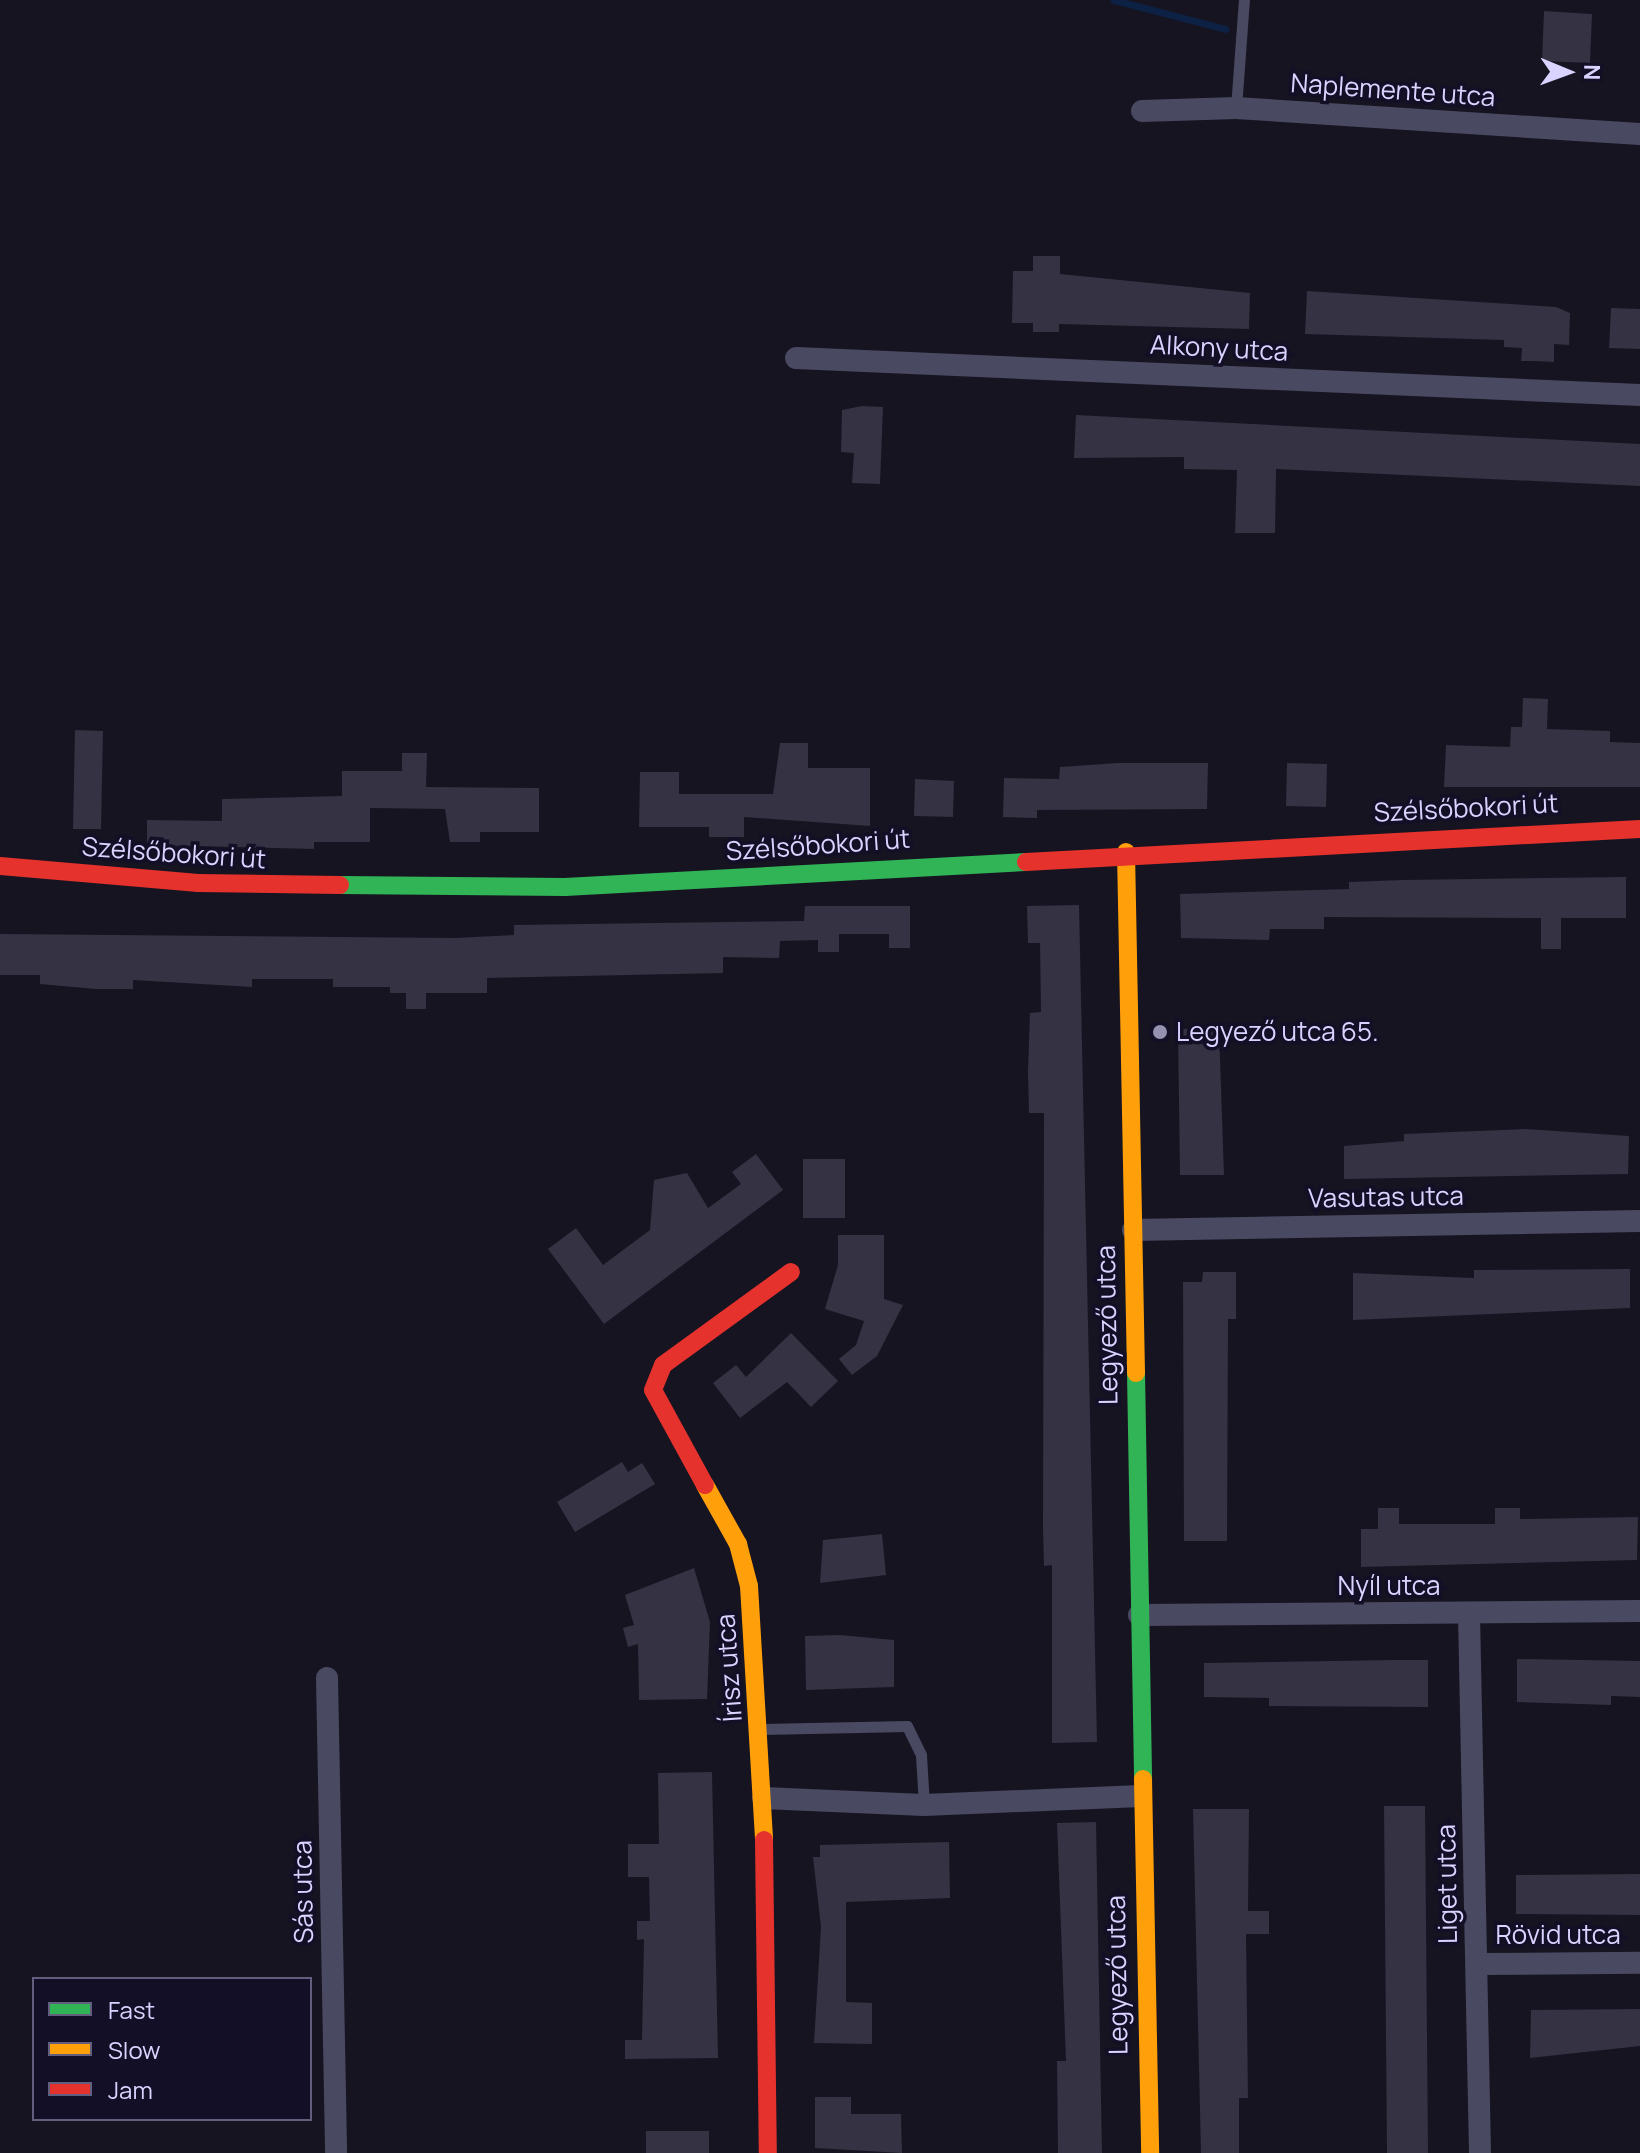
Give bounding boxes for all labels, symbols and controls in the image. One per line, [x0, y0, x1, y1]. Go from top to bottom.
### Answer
north arrow [1528, 32, 1608, 112]
text: N [1577, 64, 1607, 81]
street label: Naplemente utca [1290, 67, 1496, 113]
street label: Alkony utca [1149, 329, 1289, 367]
street label: Szélsőbokori út [1373, 788, 1559, 828]
street label: Szélsőbokori út [725, 823, 911, 867]
street label: Szélsőbokori út [81, 831, 267, 875]
place label: Legyező utca 65. [1176, 1016, 1379, 1048]
marker: Legyező utca 65. [1151, 1023, 1169, 1041]
street label: Vasutas utca [1308, 1180, 1464, 1214]
street label: Legyező utca [1090, 1245, 1124, 1405]
street label: Nyíl utca [1338, 1570, 1440, 1602]
street label: Írisz utca [710, 1613, 748, 1723]
street label: Liget utca [1430, 1824, 1464, 1944]
street label: Sás utca [287, 1840, 319, 1944]
street label: Legyező utca [1100, 1895, 1134, 2055]
street label: Rövid utca [1495, 1919, 1621, 1951]
legend [32, 1977, 312, 2121]
text: Fast [108, 1993, 155, 2026]
text: Slow [108, 2033, 161, 2066]
text: Jam [108, 2073, 153, 2106]

